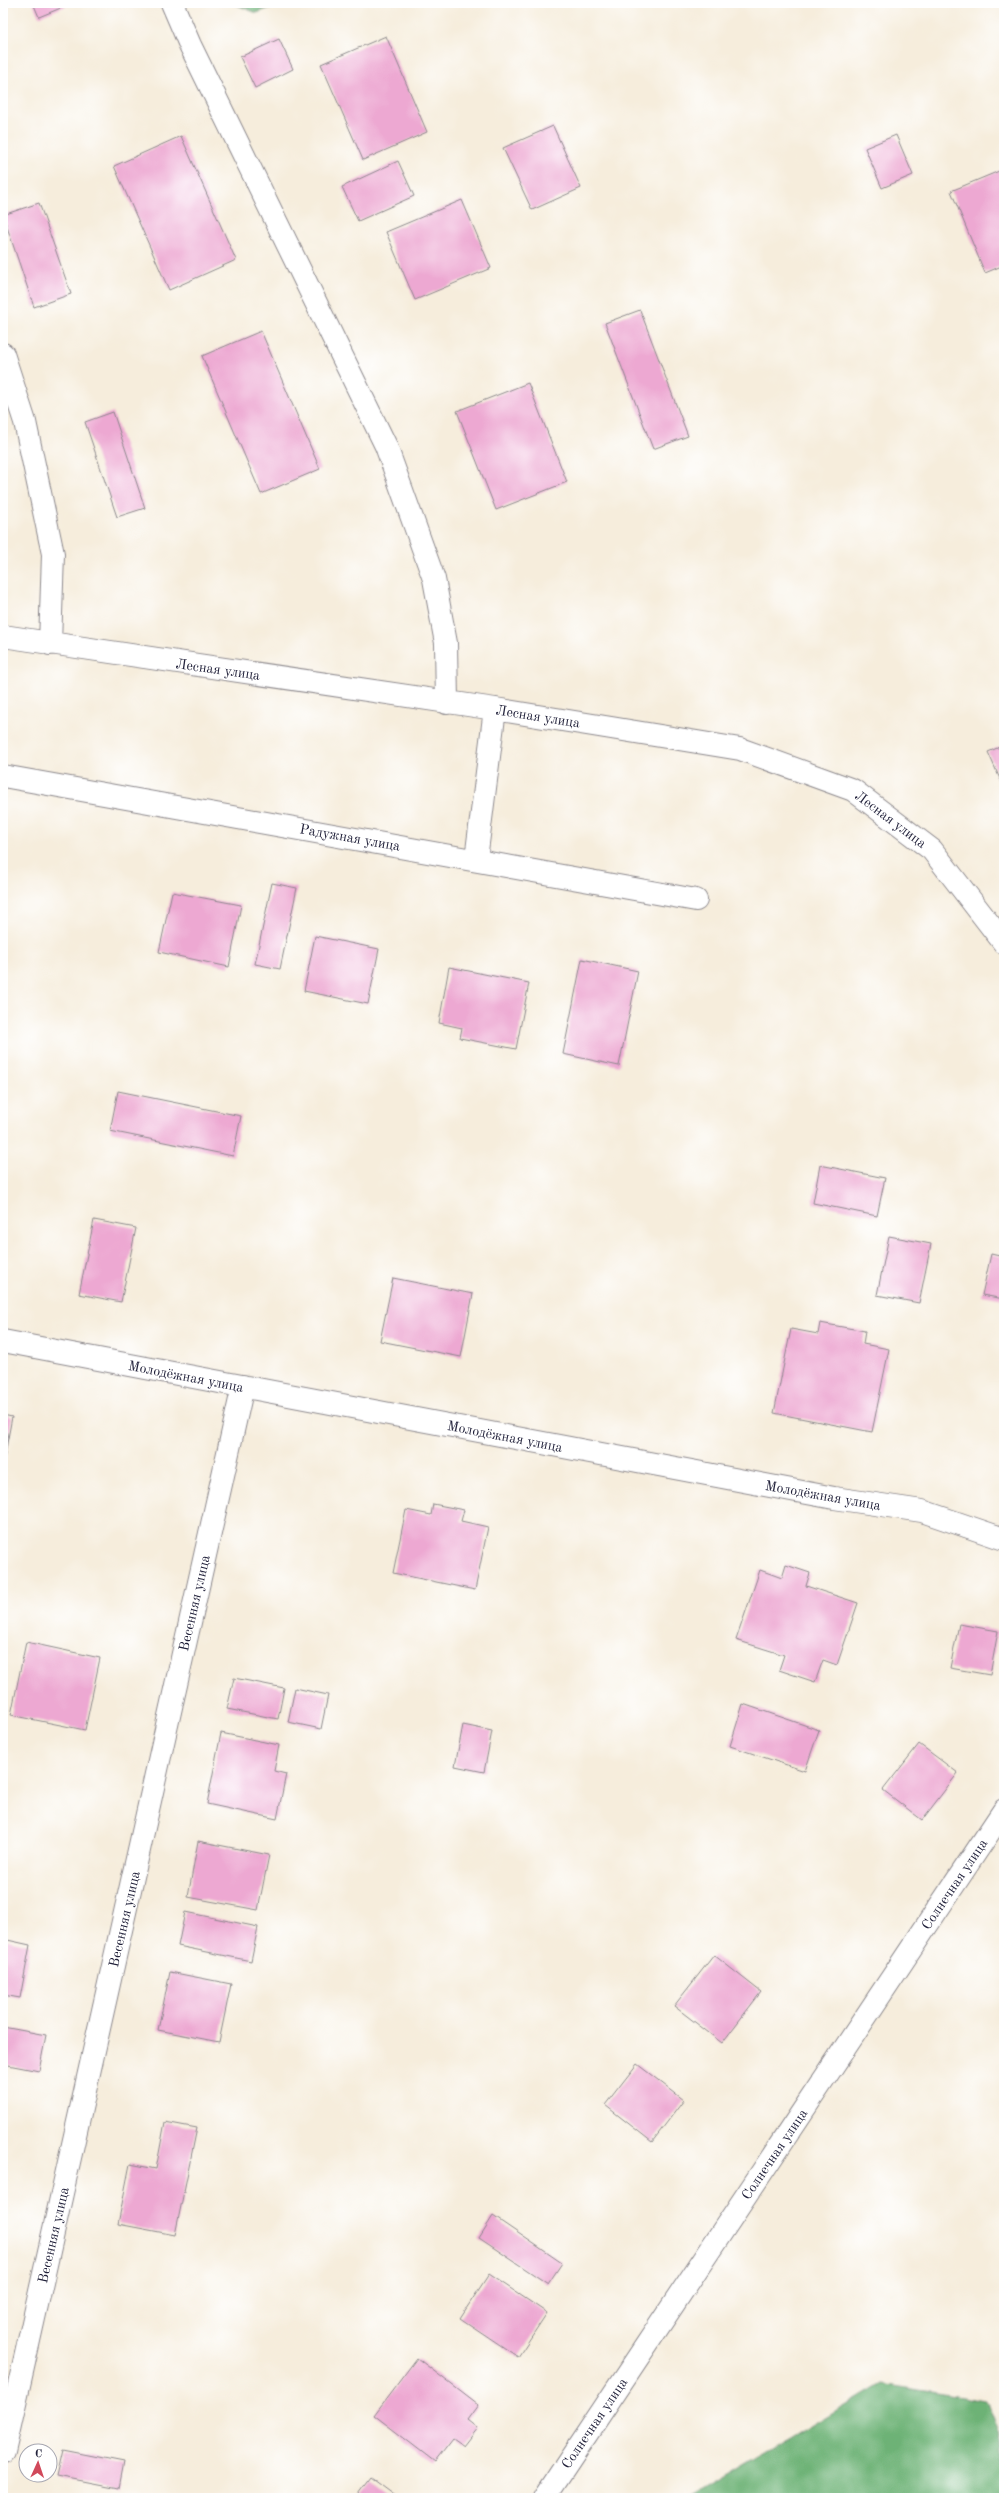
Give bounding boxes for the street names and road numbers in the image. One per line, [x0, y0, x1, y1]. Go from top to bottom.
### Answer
street label: Лесная улица [175, 657, 261, 683]
street label: Лесная улица [495, 703, 581, 731]
street label: Лесная улица [852, 789, 929, 851]
street label: Радужная улица [298, 822, 401, 854]
street label: Молодёжная улица [127, 1359, 245, 1395]
street label: Молодёжная улица [446, 1419, 564, 1455]
street label: Молодёжная улица [764, 1479, 882, 1513]
street label: Весенняя улица [177, 1554, 213, 1653]
street label: Солнечная улица [919, 1837, 990, 1932]
street label: Весенняя улица [107, 1870, 143, 1969]
street label: Солнечная улица [739, 2107, 810, 2202]
street label: Весенняя улица [36, 2186, 72, 2285]
street label: Солнечная улица [559, 2376, 630, 2471]

